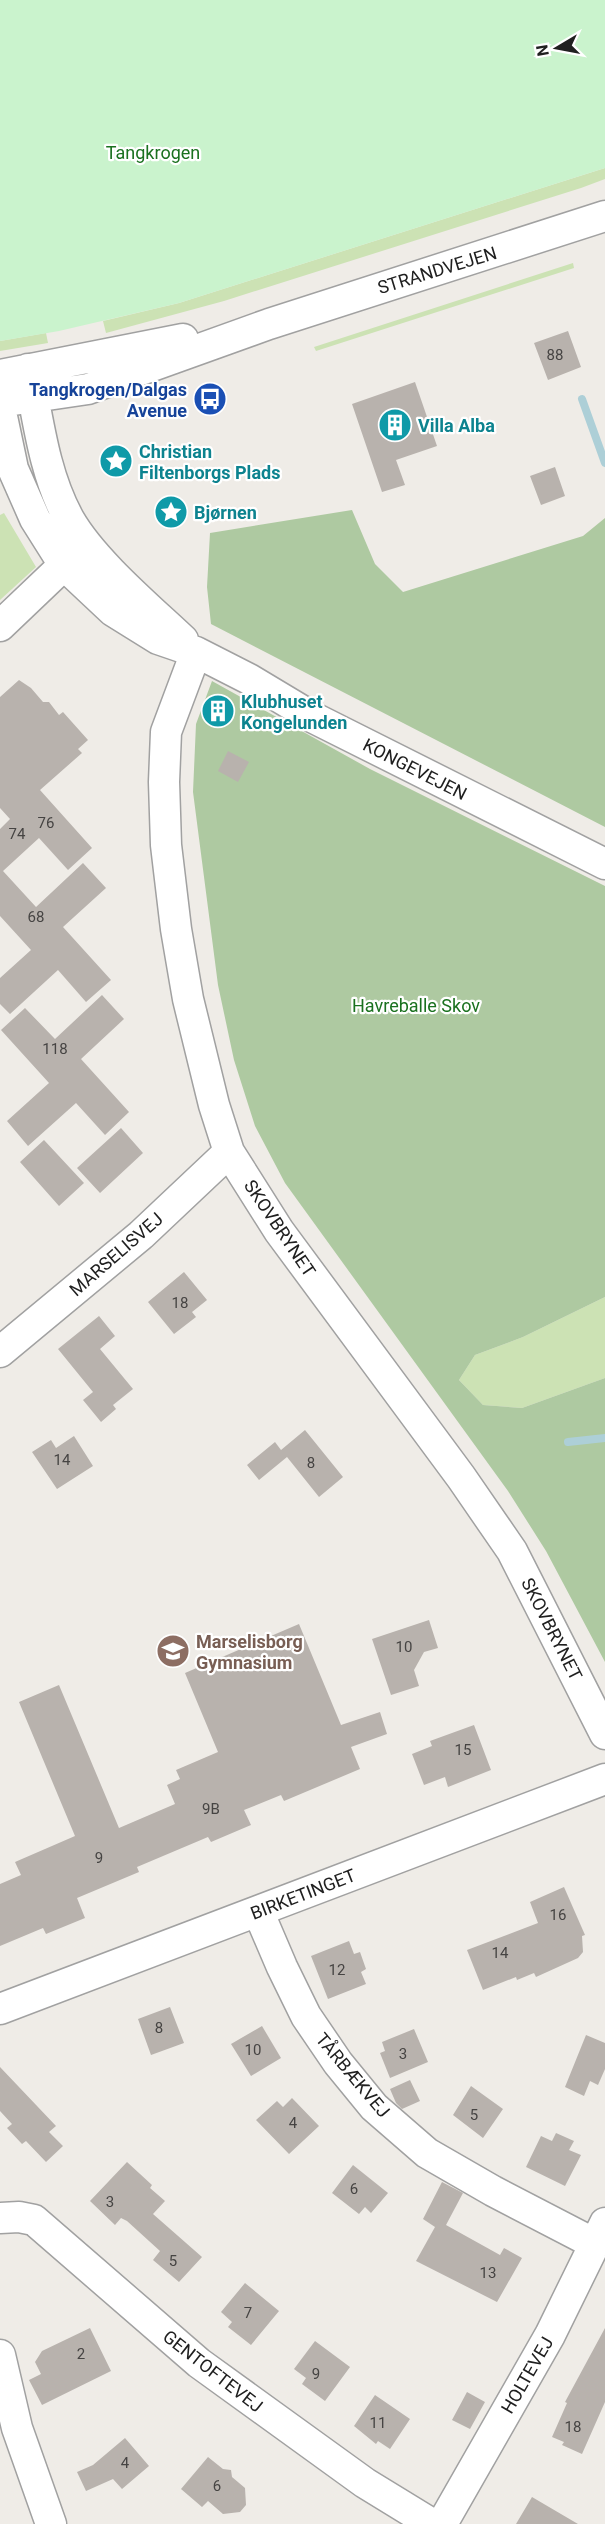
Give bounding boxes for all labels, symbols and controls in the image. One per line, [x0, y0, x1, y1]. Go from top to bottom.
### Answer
north arrow [527, 18, 587, 78]
text: N [532, 43, 553, 58]
park label: Tangkrogen [106, 142, 200, 163]
street label: STRANDVEJEN [375, 242, 499, 298]
house number: 88 [547, 346, 563, 364]
place label: Tangkrogen/Dalgas Avenue [29, 379, 187, 421]
bus stop icon: Tangkrogen/Dalgas Avenue [192, 381, 228, 417]
building icon: Villa Alba [377, 407, 413, 443]
place label: Villa Alba [418, 415, 495, 436]
place label: Christian Filtenborgs Plads [139, 441, 280, 483]
place icon: Christian Filtenborgs Plads [98, 443, 134, 479]
place icon: Bjørnen [153, 494, 189, 530]
place label: Bjørnen [194, 502, 257, 523]
place label: Klubhuset Kongelunden [241, 691, 347, 733]
building icon: Klubhuset Kongelunden [200, 693, 236, 729]
street label: KONGEVEJEN [360, 734, 470, 804]
house number: 76 [38, 814, 54, 832]
house number: 74 [9, 825, 26, 843]
house number: 68 [28, 908, 44, 926]
park label: Havreballe Skov [352, 995, 480, 1016]
house number: 118 [42, 1040, 68, 1058]
street label: SKOVBRYNET [240, 1176, 320, 1281]
street label: MARSELISVEJ [65, 1208, 167, 1300]
house number: 18 [172, 1294, 188, 1312]
house number: 14 [54, 1451, 71, 1469]
house number: 8 [307, 1454, 315, 1472]
street label: SKOVBRYNET [517, 1574, 587, 1684]
place label: Marselisborg Gymnasium [196, 1631, 303, 1673]
school or university icon: Marselisborg Gymnasium [155, 1633, 191, 1669]
house number: 10 [396, 1638, 412, 1656]
house number: 15 [455, 1741, 471, 1759]
house number: 9B [202, 1800, 220, 1818]
house number: 9 [95, 1849, 103, 1867]
street label: BIRKETINGET [248, 1864, 359, 1924]
house number: 16 [550, 1906, 566, 1924]
house number: 14 [492, 1944, 509, 1962]
house number: 12 [329, 1961, 345, 1979]
house number: 8 [155, 2019, 163, 2037]
street label: TÅRBÆKVEJ [312, 2028, 395, 2122]
house number: 10 [245, 2041, 261, 2059]
house number: 3 [399, 2045, 407, 2063]
house number: 5 [470, 2106, 478, 2124]
house number: 4 [289, 2114, 298, 2132]
house number: 6 [350, 2180, 358, 2198]
house number: 3 [106, 2193, 114, 2211]
house number: 5 [169, 2252, 177, 2270]
house number: 13 [480, 2264, 496, 2282]
house number: 7 [244, 2304, 252, 2322]
street label: GENTOFTEVEJ [159, 2326, 267, 2416]
street label: HOLTEVEJ [497, 2333, 557, 2417]
house number: 2 [77, 2345, 85, 2363]
house number: 9 [312, 2365, 320, 2383]
house number: 11 [370, 2414, 386, 2432]
house number: 18 [565, 2418, 581, 2436]
house number: 4 [121, 2454, 130, 2472]
house number: 6 [213, 2477, 221, 2495]

